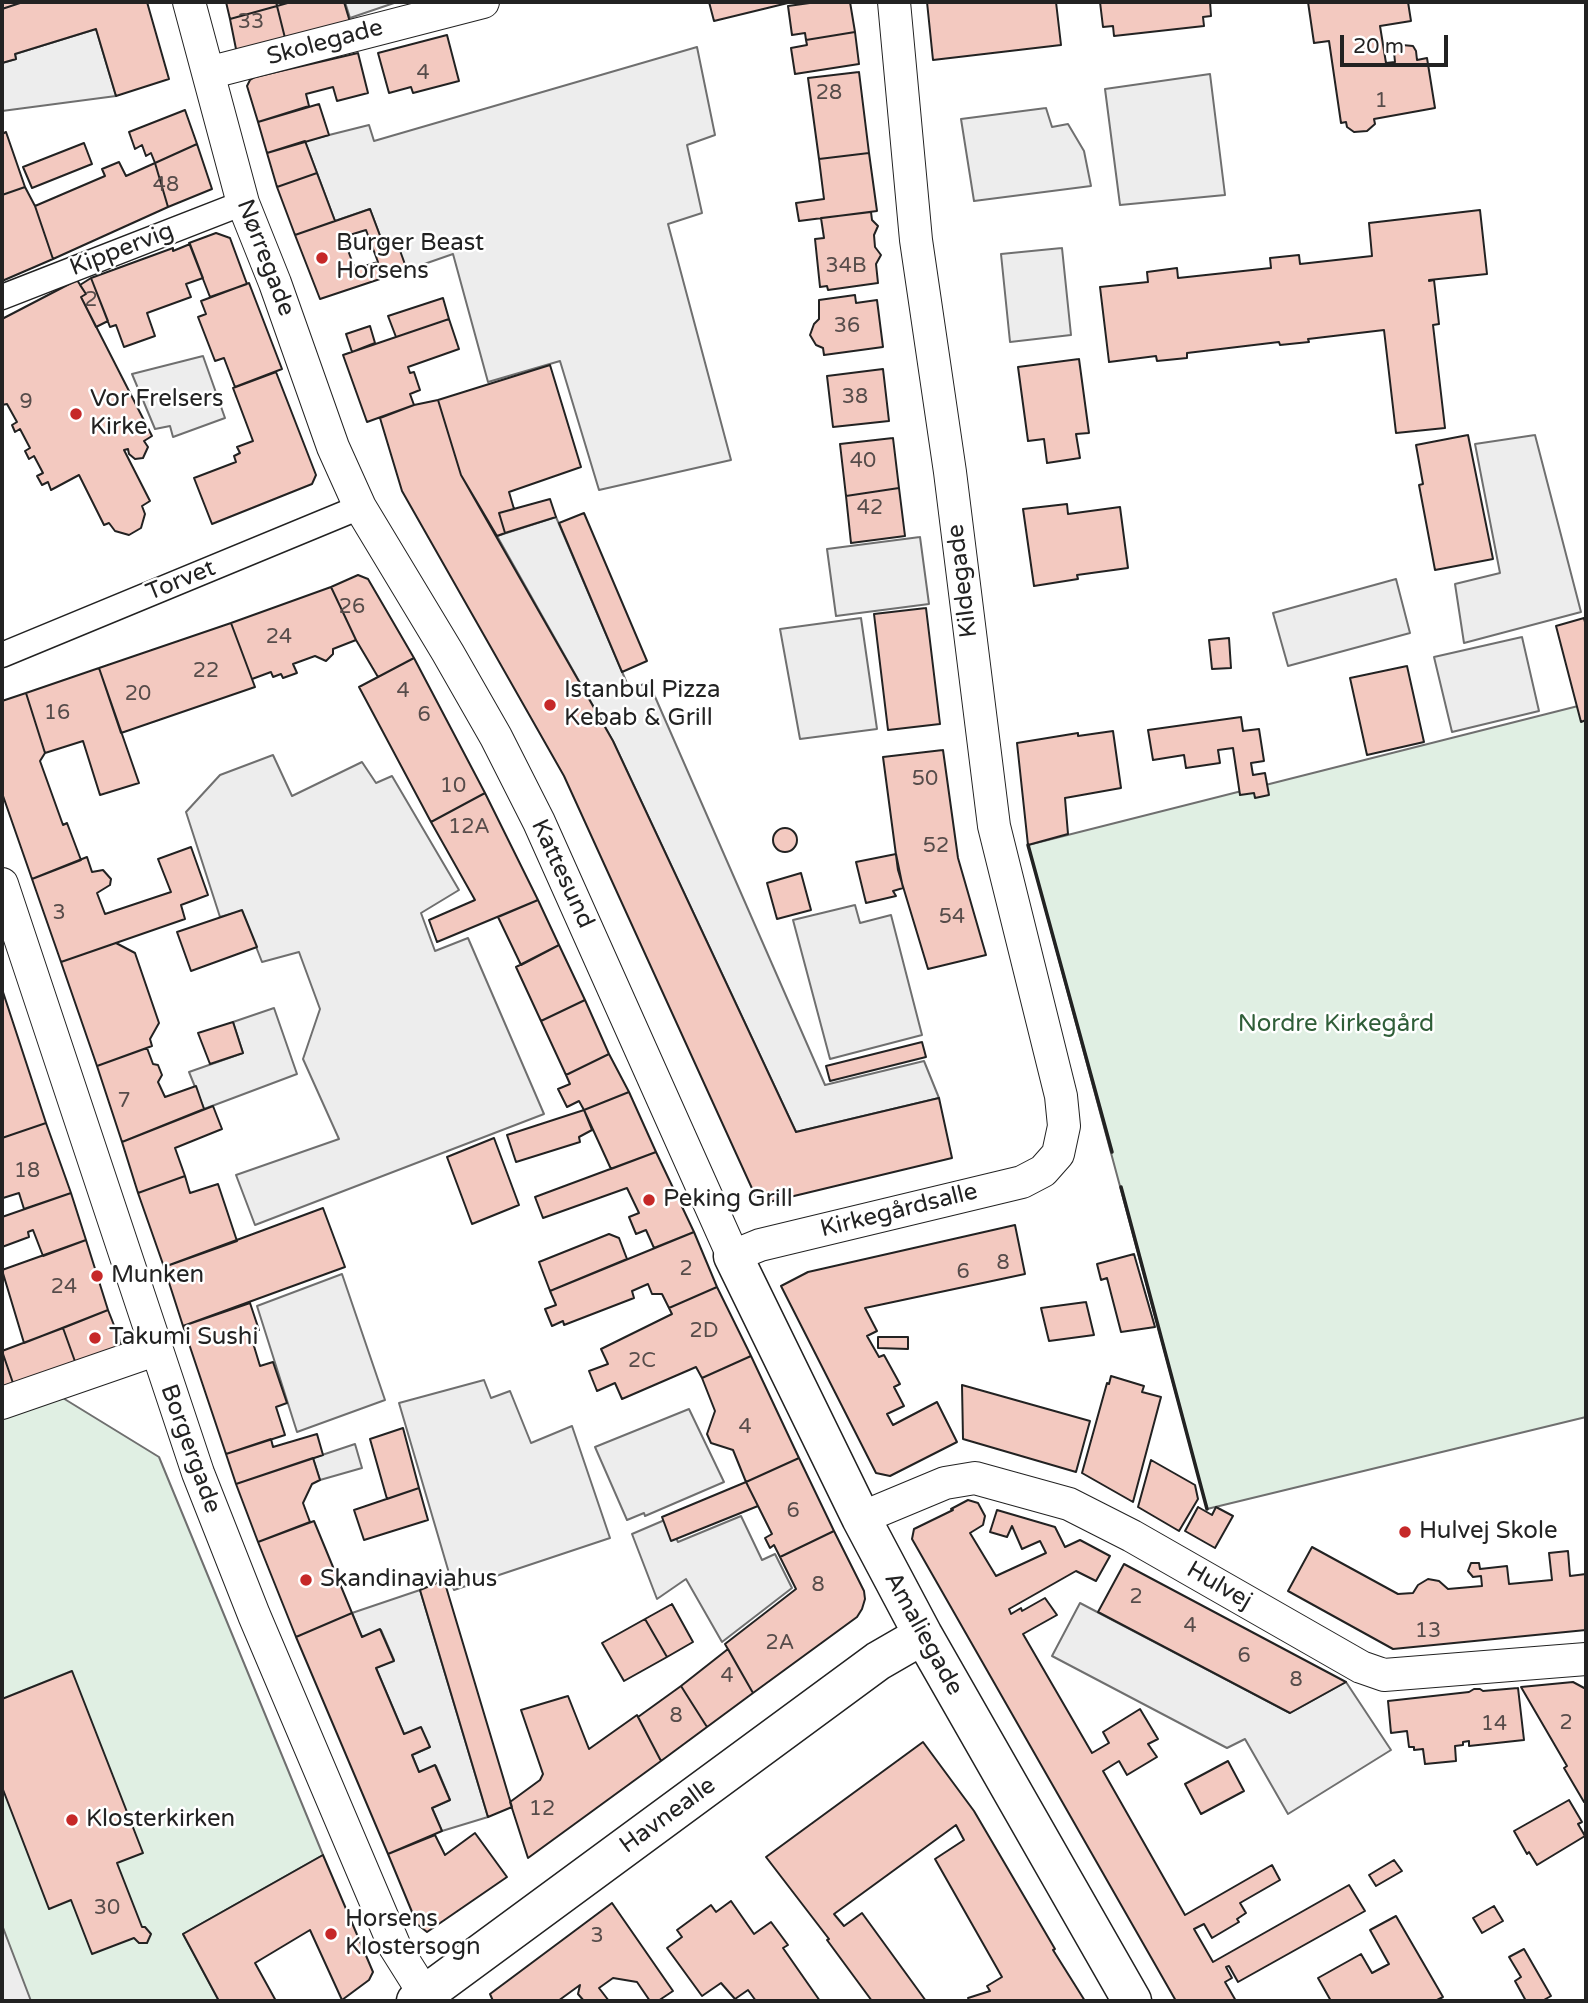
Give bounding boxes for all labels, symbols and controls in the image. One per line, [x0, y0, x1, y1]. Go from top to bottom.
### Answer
house number: 33 [238, 9, 264, 35]
street label: Skolegade [264, 14, 386, 72]
scale bar [1343, 21, 1452, 65]
text: 20 m [1353, 34, 1404, 59]
house number: 4 [416, 60, 430, 86]
house number: 28 [816, 80, 842, 106]
house number: 1 [1374, 88, 1388, 114]
house number: 48 [153, 172, 179, 198]
street label: Nørregade [230, 196, 300, 320]
street label: Kippervig [66, 217, 178, 283]
place label: Burger Beast Horsens [336, 230, 484, 286]
marker: Burger Beast Horsens [314, 250, 330, 266]
house number: 34B [826, 253, 866, 279]
house number: 2 [84, 287, 98, 313]
house number: 36 [834, 313, 860, 339]
house number: 38 [842, 384, 868, 410]
place label: Vor Frelsers Kirke [90, 386, 224, 442]
house number: 9 [19, 389, 33, 415]
marker: Vor Frelsers Kirke [68, 406, 84, 422]
house number: 40 [850, 448, 876, 474]
house number: 42 [857, 495, 883, 521]
street label: Kildegade [942, 523, 984, 639]
street label: Torvet [142, 554, 220, 608]
house number: 26 [339, 594, 365, 620]
house number: 24 [266, 624, 292, 650]
house number: 22 [193, 658, 219, 684]
place label: Istanbul Pizza Kebab & Grill [564, 677, 721, 733]
house number: 4 [396, 678, 410, 704]
house number: 20 [125, 681, 151, 707]
marker: Istanbul Pizza Kebab & Grill [542, 697, 558, 713]
house number: 16 [44, 700, 70, 726]
house number: 6 [417, 702, 431, 728]
house number: 50 [912, 766, 938, 792]
house number: 10 [440, 773, 466, 799]
house number: 12A [448, 814, 490, 840]
street label: Kattesund [524, 815, 600, 933]
house number: 52 [923, 833, 949, 859]
house number: 3 [52, 900, 66, 926]
house number: 54 [939, 904, 965, 930]
park label: Nordre Kirkegård [1238, 1011, 1434, 1039]
house number: 7 [117, 1088, 131, 1114]
house number: 18 [14, 1158, 40, 1184]
street label: Kirkegårdsalle [817, 1178, 981, 1244]
place label: Peking Grill [663, 1186, 793, 1214]
marker: Peking Grill [641, 1192, 657, 1208]
house number: 8 [996, 1250, 1010, 1276]
house number: 2 [679, 1256, 693, 1282]
house number: 6 [956, 1259, 970, 1285]
place label: Munken [111, 1262, 204, 1290]
marker: Munken [89, 1268, 105, 1284]
house number: 24 [51, 1274, 77, 1300]
house number: 2D [690, 1318, 718, 1344]
place label: Takumi Sushi [109, 1324, 258, 1352]
marker: Takumi Sushi [87, 1330, 103, 1346]
house number: 2C [628, 1348, 656, 1374]
street label: Borgergade [153, 1381, 227, 1517]
house number: 4 [738, 1414, 752, 1440]
house number: 6 [786, 1498, 800, 1524]
place label: Hulvej Skole [1419, 1518, 1557, 1546]
marker: Hulvej Skole [1397, 1524, 1413, 1540]
street label: Hulvej [1181, 1556, 1257, 1616]
place label: Skandinaviahus [320, 1566, 497, 1594]
street label: Amaliegade [877, 1567, 969, 1701]
marker: Skandinaviahus [298, 1572, 314, 1588]
house number: 8 [811, 1572, 825, 1598]
house number: 2 [1129, 1584, 1143, 1610]
house number: 4 [1183, 1613, 1197, 1639]
house number: 13 [1415, 1618, 1441, 1644]
house number: 2A [766, 1630, 794, 1656]
house number: 6 [1237, 1643, 1251, 1669]
house number: 4 [720, 1663, 734, 1689]
house number: 8 [1289, 1667, 1303, 1693]
house number: 8 [669, 1703, 683, 1729]
house number: 2 [1559, 1710, 1573, 1736]
house number: 14 [1481, 1711, 1507, 1737]
street label: Havnealle [614, 1772, 722, 1860]
house number: 12 [529, 1796, 555, 1822]
place label: Klosterkirken [86, 1806, 235, 1834]
marker: Klosterkirken [64, 1812, 80, 1828]
house number: 30 [94, 1895, 120, 1921]
place label: Horsens Klostersogn [345, 1906, 481, 1962]
house number: 3 [590, 1923, 604, 1949]
marker: Horsens Klostersogn [323, 1926, 339, 1942]

